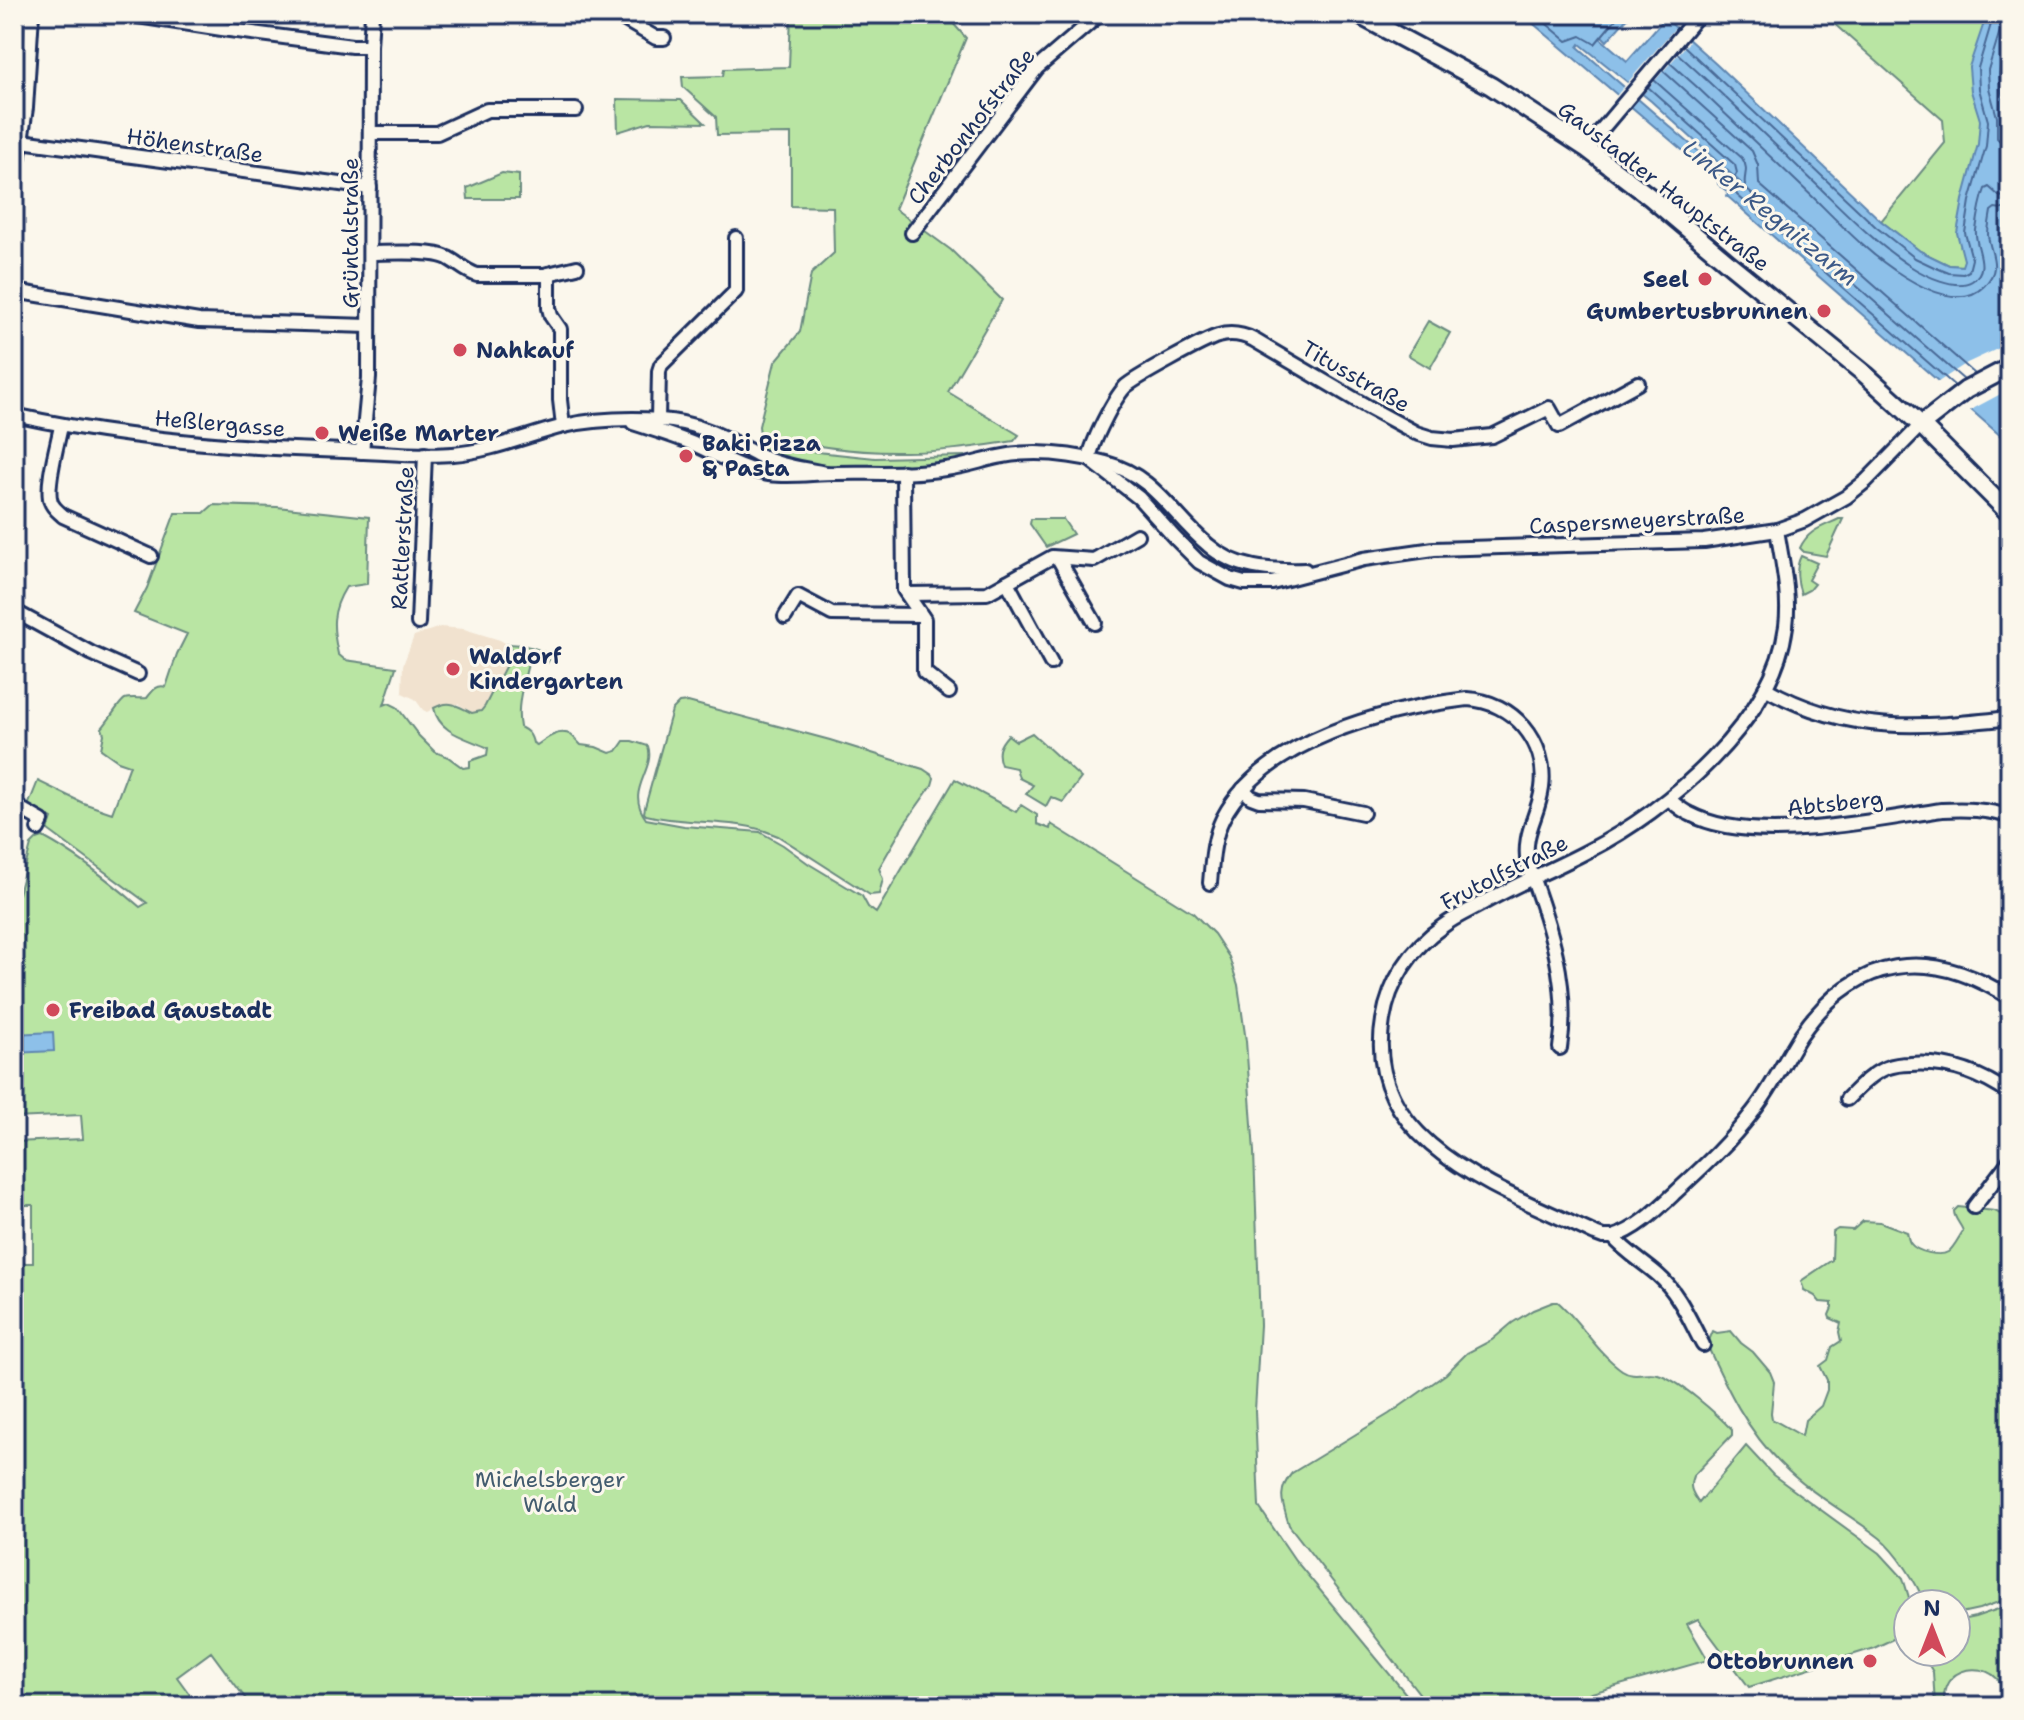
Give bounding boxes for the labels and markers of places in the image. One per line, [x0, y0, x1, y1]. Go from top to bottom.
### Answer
place label: Seel [1643, 265, 1689, 294]
marker: Seel [1696, 270, 1714, 288]
place label: Gumbertusbrunnen [1586, 297, 1808, 326]
marker: Gumbertusbrunnen [1815, 302, 1833, 320]
place label: Nahkauf [476, 336, 574, 365]
marker: Nahkauf [451, 341, 469, 359]
place label: Weiße Marter [338, 419, 499, 448]
marker: Weiße Marter [313, 424, 331, 442]
place label: Baki Pizza & Pasta [702, 429, 821, 483]
marker: Baki Pizza & Pasta [677, 447, 695, 465]
place label: Waldorf Kindergarten [469, 642, 624, 696]
marker: Waldorf Kindergarten [444, 660, 462, 678]
place label: Freibad Gaustadt [69, 996, 272, 1025]
marker: Freibad Gaustadt [44, 1001, 62, 1019]
place label: Ottobrunnen [1706, 1647, 1854, 1676]
marker: Ottobrunnen [1861, 1652, 1879, 1670]

